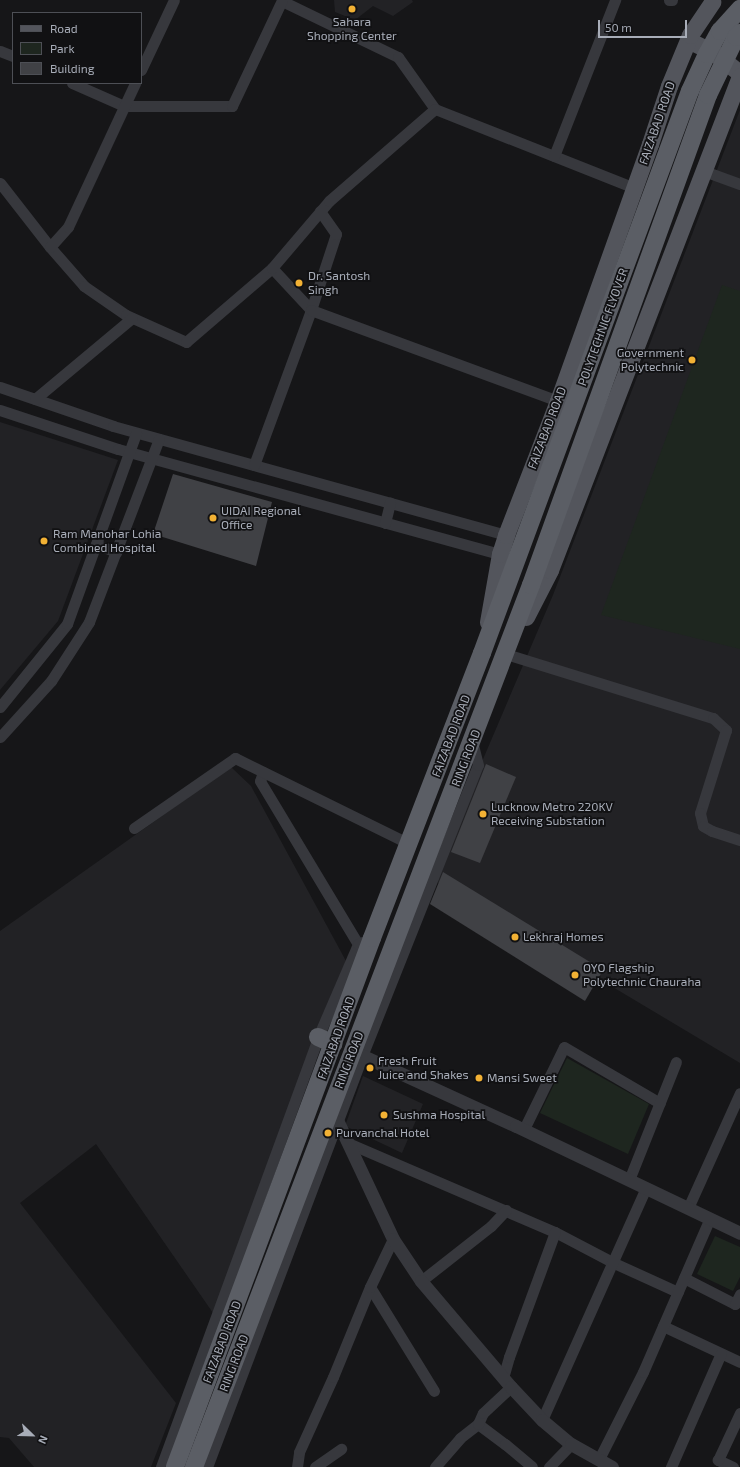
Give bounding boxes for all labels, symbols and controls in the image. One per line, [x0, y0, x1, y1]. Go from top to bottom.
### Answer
marker: Sahara Shopping Center [347, 4, 357, 14]
legend [12, 12, 142, 84]
scale bar [600, 12, 689, 38]
place label: Sahara Shopping Center [307, 15, 397, 43]
text: 50 m [605, 20, 632, 34]
text: Road [50, 21, 78, 35]
text: Park [50, 41, 75, 55]
text: Building [50, 61, 94, 75]
street label: FAIZABAD ROAD [636, 79, 678, 167]
street label: POLYTECHNIC FLYOVER [575, 266, 631, 388]
place label: Dr. Santosh Singh [308, 269, 370, 297]
marker: Dr. Santosh Singh [293, 277, 305, 289]
place label: Government Polytechnic [617, 346, 684, 374]
marker: Government Polytechnic [687, 355, 697, 365]
street label: FAIZABAD ROAD [525, 385, 569, 471]
place label: UIDAI Regional Office [221, 504, 301, 532]
marker: UIDAI Regional Office [208, 513, 218, 523]
place label: Ram Manohar Lohia Combined Hospital [53, 527, 162, 555]
marker: Ram Manohar Lohia Combined Hospital [38, 535, 50, 547]
street label: FAIZABAD ROAD [429, 693, 473, 779]
street label: RING ROAD [449, 727, 483, 789]
place label: Lucknow Metro 220KV Receiving Substation [491, 800, 613, 828]
marker: Lucknow Metro 220KV Receiving Substation [478, 809, 488, 819]
place label: Lekhraj Homes [523, 930, 604, 944]
marker: Lekhraj Homes [510, 932, 520, 942]
place label: OYO Flagship Polytechnic Chauraha [583, 961, 701, 989]
marker: OYO Flagship Polytechnic Chauraha [570, 970, 580, 980]
street label: FAIZABAD ROAD [314, 995, 358, 1081]
street label: RING ROAD [332, 1029, 366, 1091]
place label: Fresh Fruit Juice and Shakes [378, 1054, 469, 1082]
marker: Fresh Fruit Juice and Shakes [365, 1063, 375, 1073]
place label: Mansi Sweet [487, 1071, 557, 1085]
marker: Mansi Sweet [474, 1073, 484, 1083]
place label: Sushma Hospital [393, 1108, 485, 1122]
marker: Sushma Hospital [378, 1109, 390, 1121]
place label: Purvanchal Hotel [336, 1126, 430, 1140]
marker: Purvanchal Hotel [323, 1128, 333, 1138]
street label: FAIZABAD ROAD [200, 1299, 244, 1385]
street label: RING ROAD [217, 1332, 251, 1394]
north arrow [12, 1415, 52, 1455]
text: N [36, 1434, 51, 1446]

